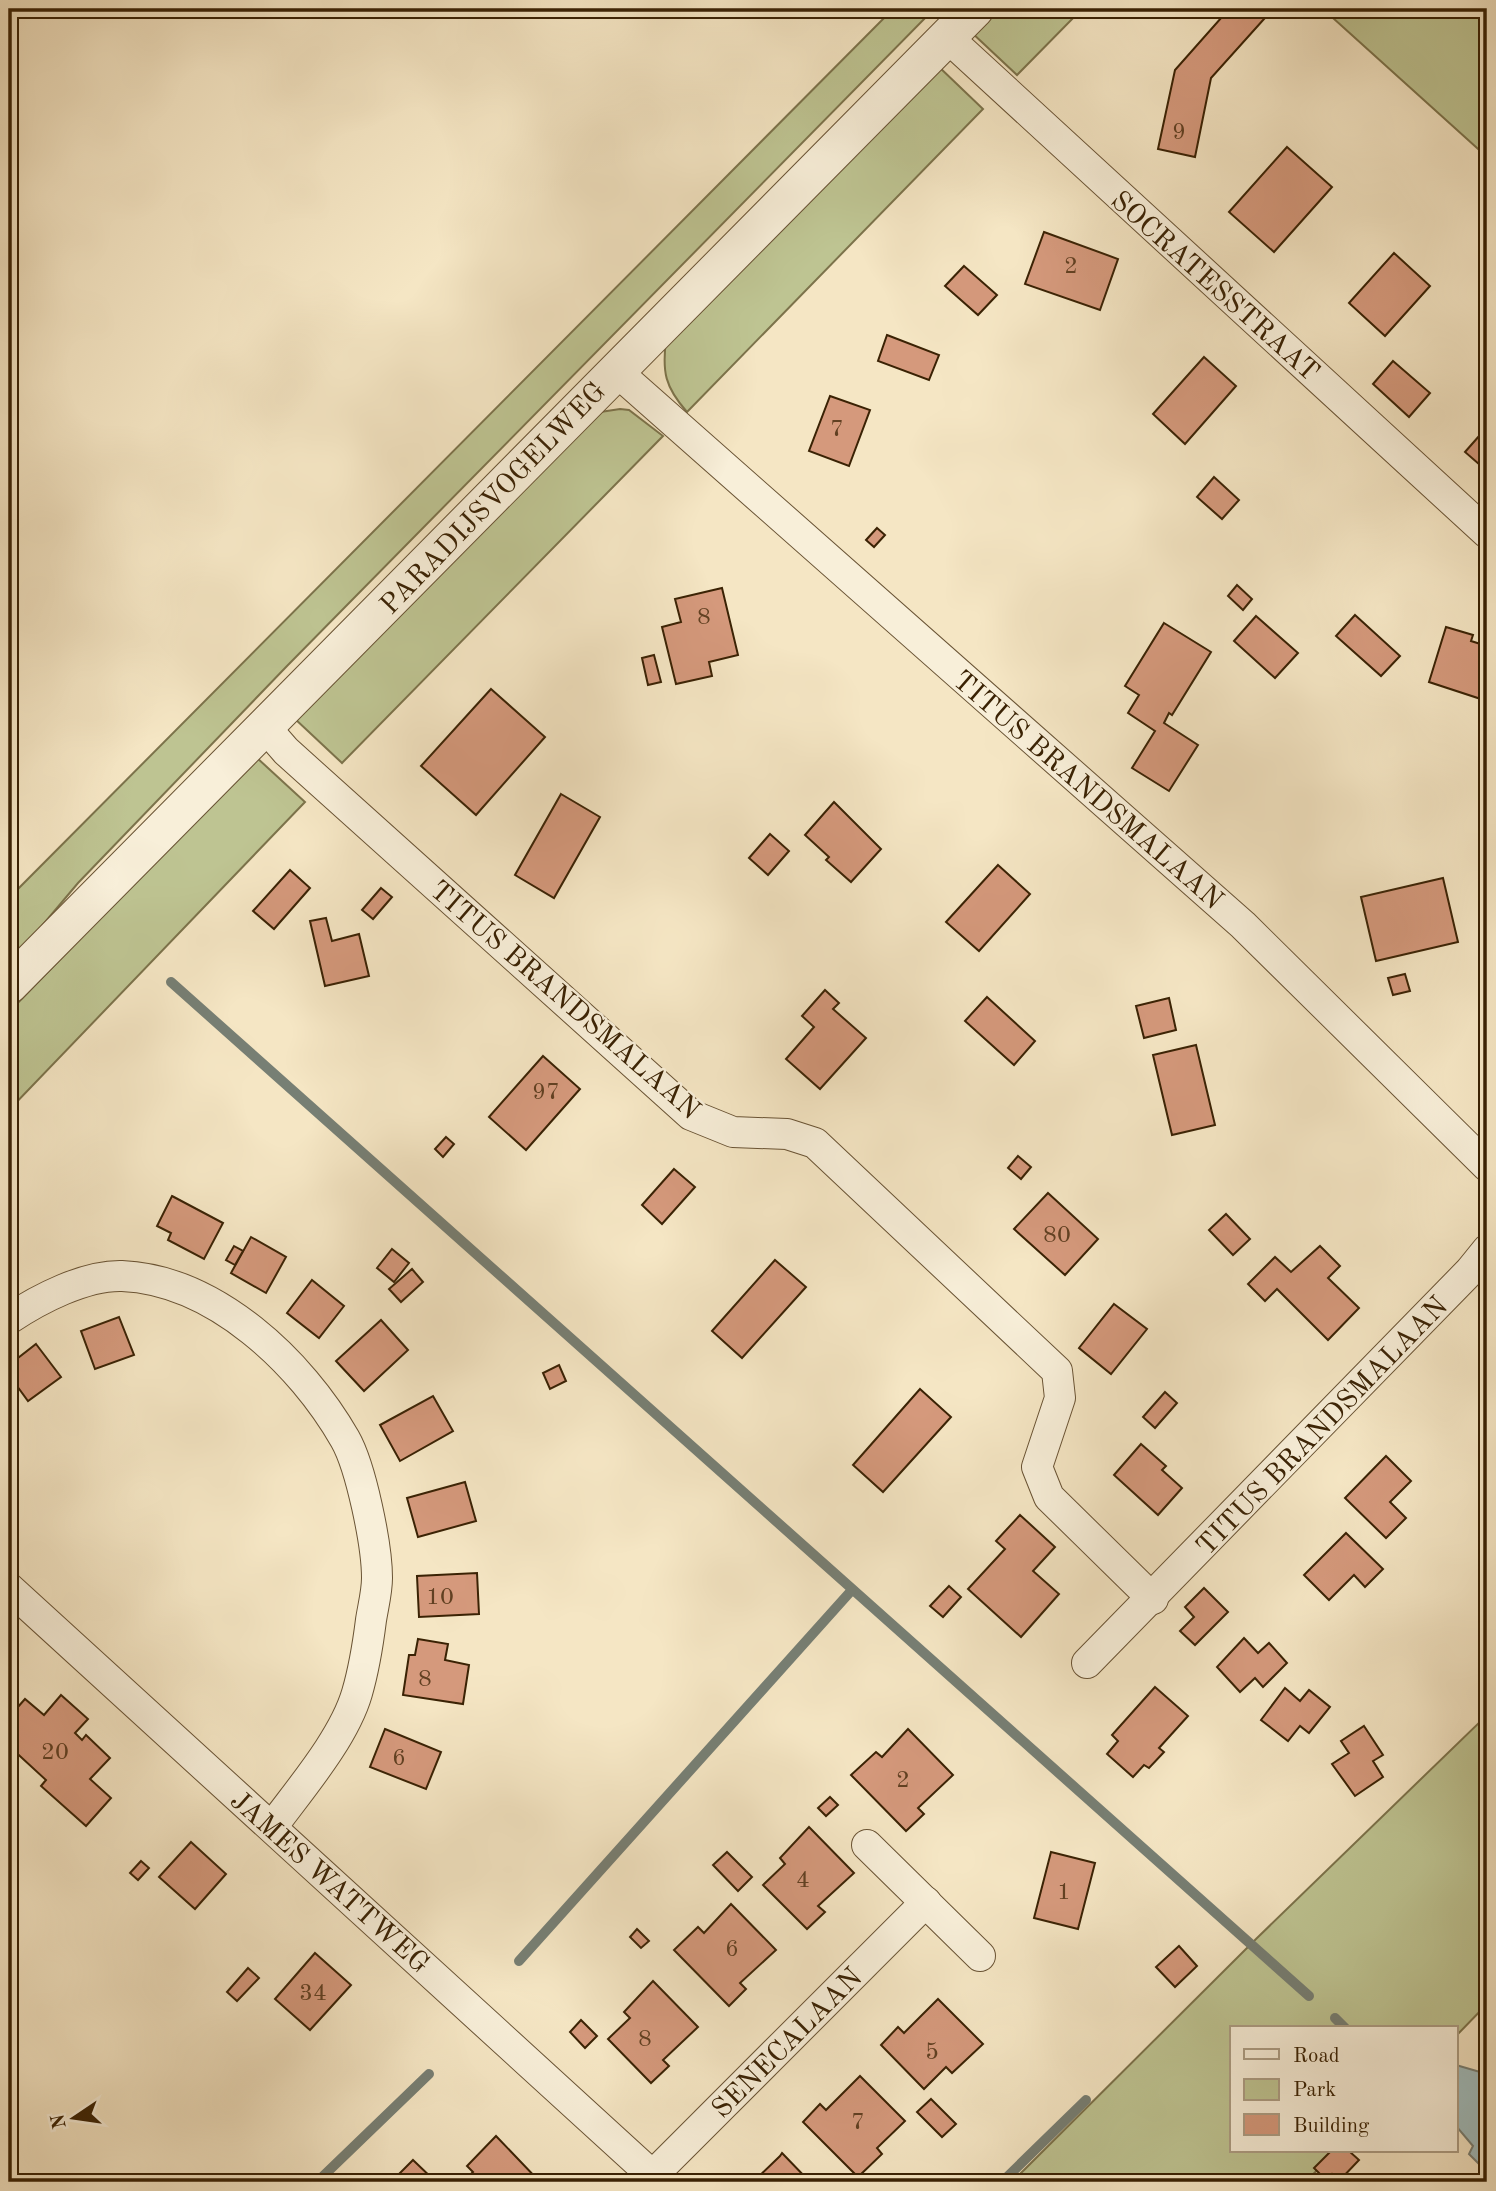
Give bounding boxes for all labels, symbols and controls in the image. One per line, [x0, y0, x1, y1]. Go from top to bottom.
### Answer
house number: 9 [1172, 121, 1186, 145]
street label: SOCRATESSTRAAT [1105, 187, 1323, 388]
house number: 2 [1064, 255, 1078, 279]
street label: PARADIJSVOGELWEG [376, 378, 612, 621]
house number: 7 [830, 418, 844, 442]
house number: 8 [697, 606, 711, 630]
street label: TITUS BRANDSMALAAN [947, 667, 1227, 916]
street label: TITUS BRANDSMALAAN [424, 877, 704, 1126]
house number: 97 [532, 1081, 560, 1105]
house number: 80 [1043, 1224, 1071, 1248]
street label: TITUS BRANDSMALAAN [1192, 1292, 1454, 1562]
house number: 10 [426, 1586, 454, 1610]
house number: 8 [418, 1668, 432, 1692]
house number: 20 [41, 1741, 69, 1765]
house number: 6 [392, 1747, 406, 1771]
house number: 2 [896, 1769, 910, 1793]
street label: JAMES WATTWEG [224, 1787, 434, 1980]
house number: 4 [796, 1869, 810, 1893]
house number: 1 [1057, 1881, 1071, 1905]
house number: 6 [725, 1938, 739, 1962]
street label: SENECALAAN [708, 1964, 869, 2125]
house number: 34 [299, 1982, 327, 2006]
legend [1230, 2026, 1458, 2152]
house number: 8 [638, 2028, 652, 2052]
house number: 5 [925, 2041, 939, 2065]
text: Road [1293, 2046, 1340, 2067]
text: Park [1293, 2080, 1336, 2101]
north arrow [38, 2082, 108, 2152]
house number: 7 [851, 2111, 865, 2135]
text: N [49, 2112, 71, 2130]
text: Building [1293, 2116, 1370, 2137]

